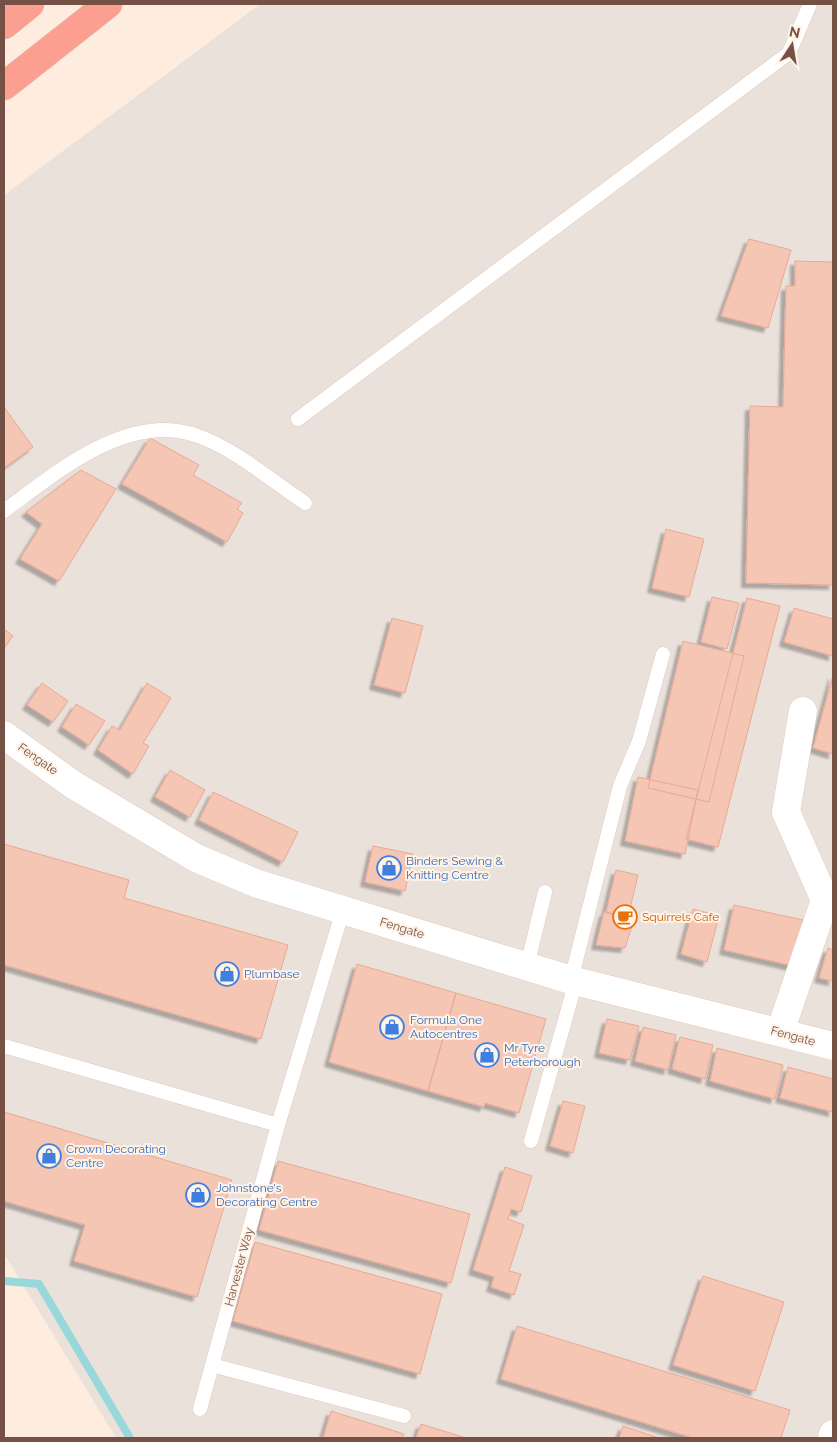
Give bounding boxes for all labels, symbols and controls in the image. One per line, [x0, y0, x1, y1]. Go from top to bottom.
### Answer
north arrow [767, 20, 817, 70]
text: N [788, 23, 802, 41]
street label: Fengate [15, 740, 61, 778]
place label: Binders Sewing & Knitting Centre [406, 854, 503, 882]
shop icon: Binders Sewing & Knitting Centre [376, 855, 402, 881]
cafe icon: Squirrels Cafe [612, 904, 638, 930]
place label: Squirrels Cafe [642, 910, 719, 924]
street label: Fengate [378, 915, 426, 941]
shop icon: Plumbase [214, 961, 240, 987]
place label: Plumbase [244, 967, 300, 981]
place label: Formula One Autocentres [410, 1013, 482, 1041]
shop icon: Formula One Autocentres [379, 1014, 405, 1040]
street label: Fengate [769, 1023, 817, 1049]
place label: Mr Tyre Peterborough [504, 1041, 581, 1069]
shop icon: Mr Tyre Peterborough [474, 1042, 500, 1068]
place label: Crown Decorating Centre [66, 1142, 166, 1170]
shop icon: Crown Decorating Centre [36, 1143, 62, 1169]
place label: Johnstone's Decorating Centre [216, 1181, 317, 1209]
shop icon: Johnstone's Decorating Centre [185, 1182, 211, 1208]
street label: Harvester Way [222, 1226, 256, 1308]

